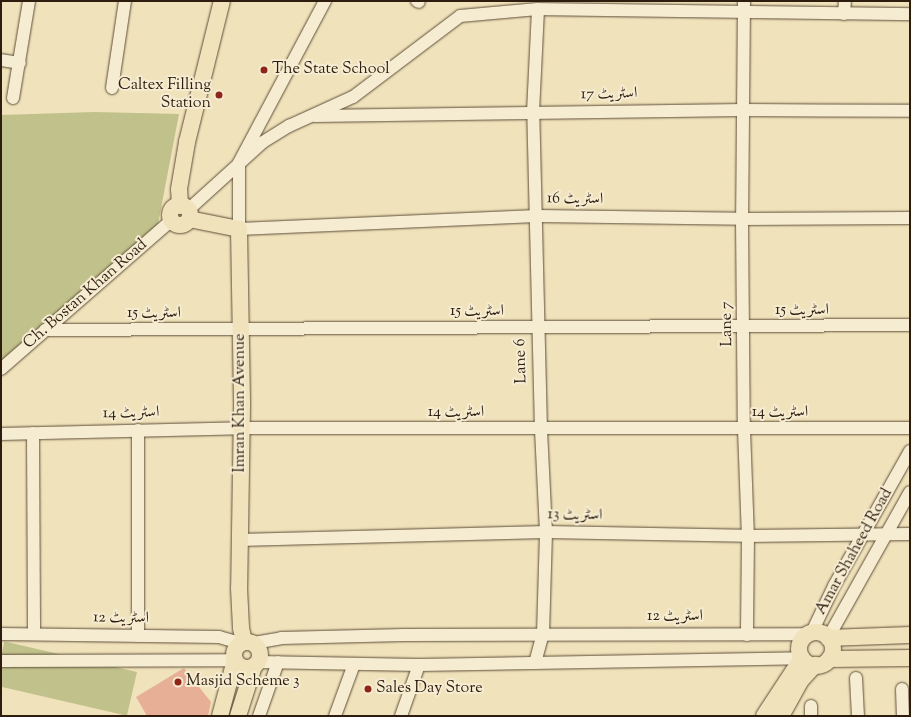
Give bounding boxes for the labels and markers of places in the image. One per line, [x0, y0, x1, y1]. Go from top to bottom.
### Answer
place label: The State School [272, 60, 390, 80]
marker: The State School [259, 65, 269, 75]
place label: Caltex Filling Station [118, 76, 211, 114]
marker: Caltex Filling Station [214, 90, 224, 100]
place label: Masjid Scheme 3 [186, 672, 300, 692]
marker: Masjid Scheme 3 [173, 677, 183, 687]
place label: Sales Day Store [376, 679, 483, 699]
marker: Sales Day Store [363, 684, 373, 694]

